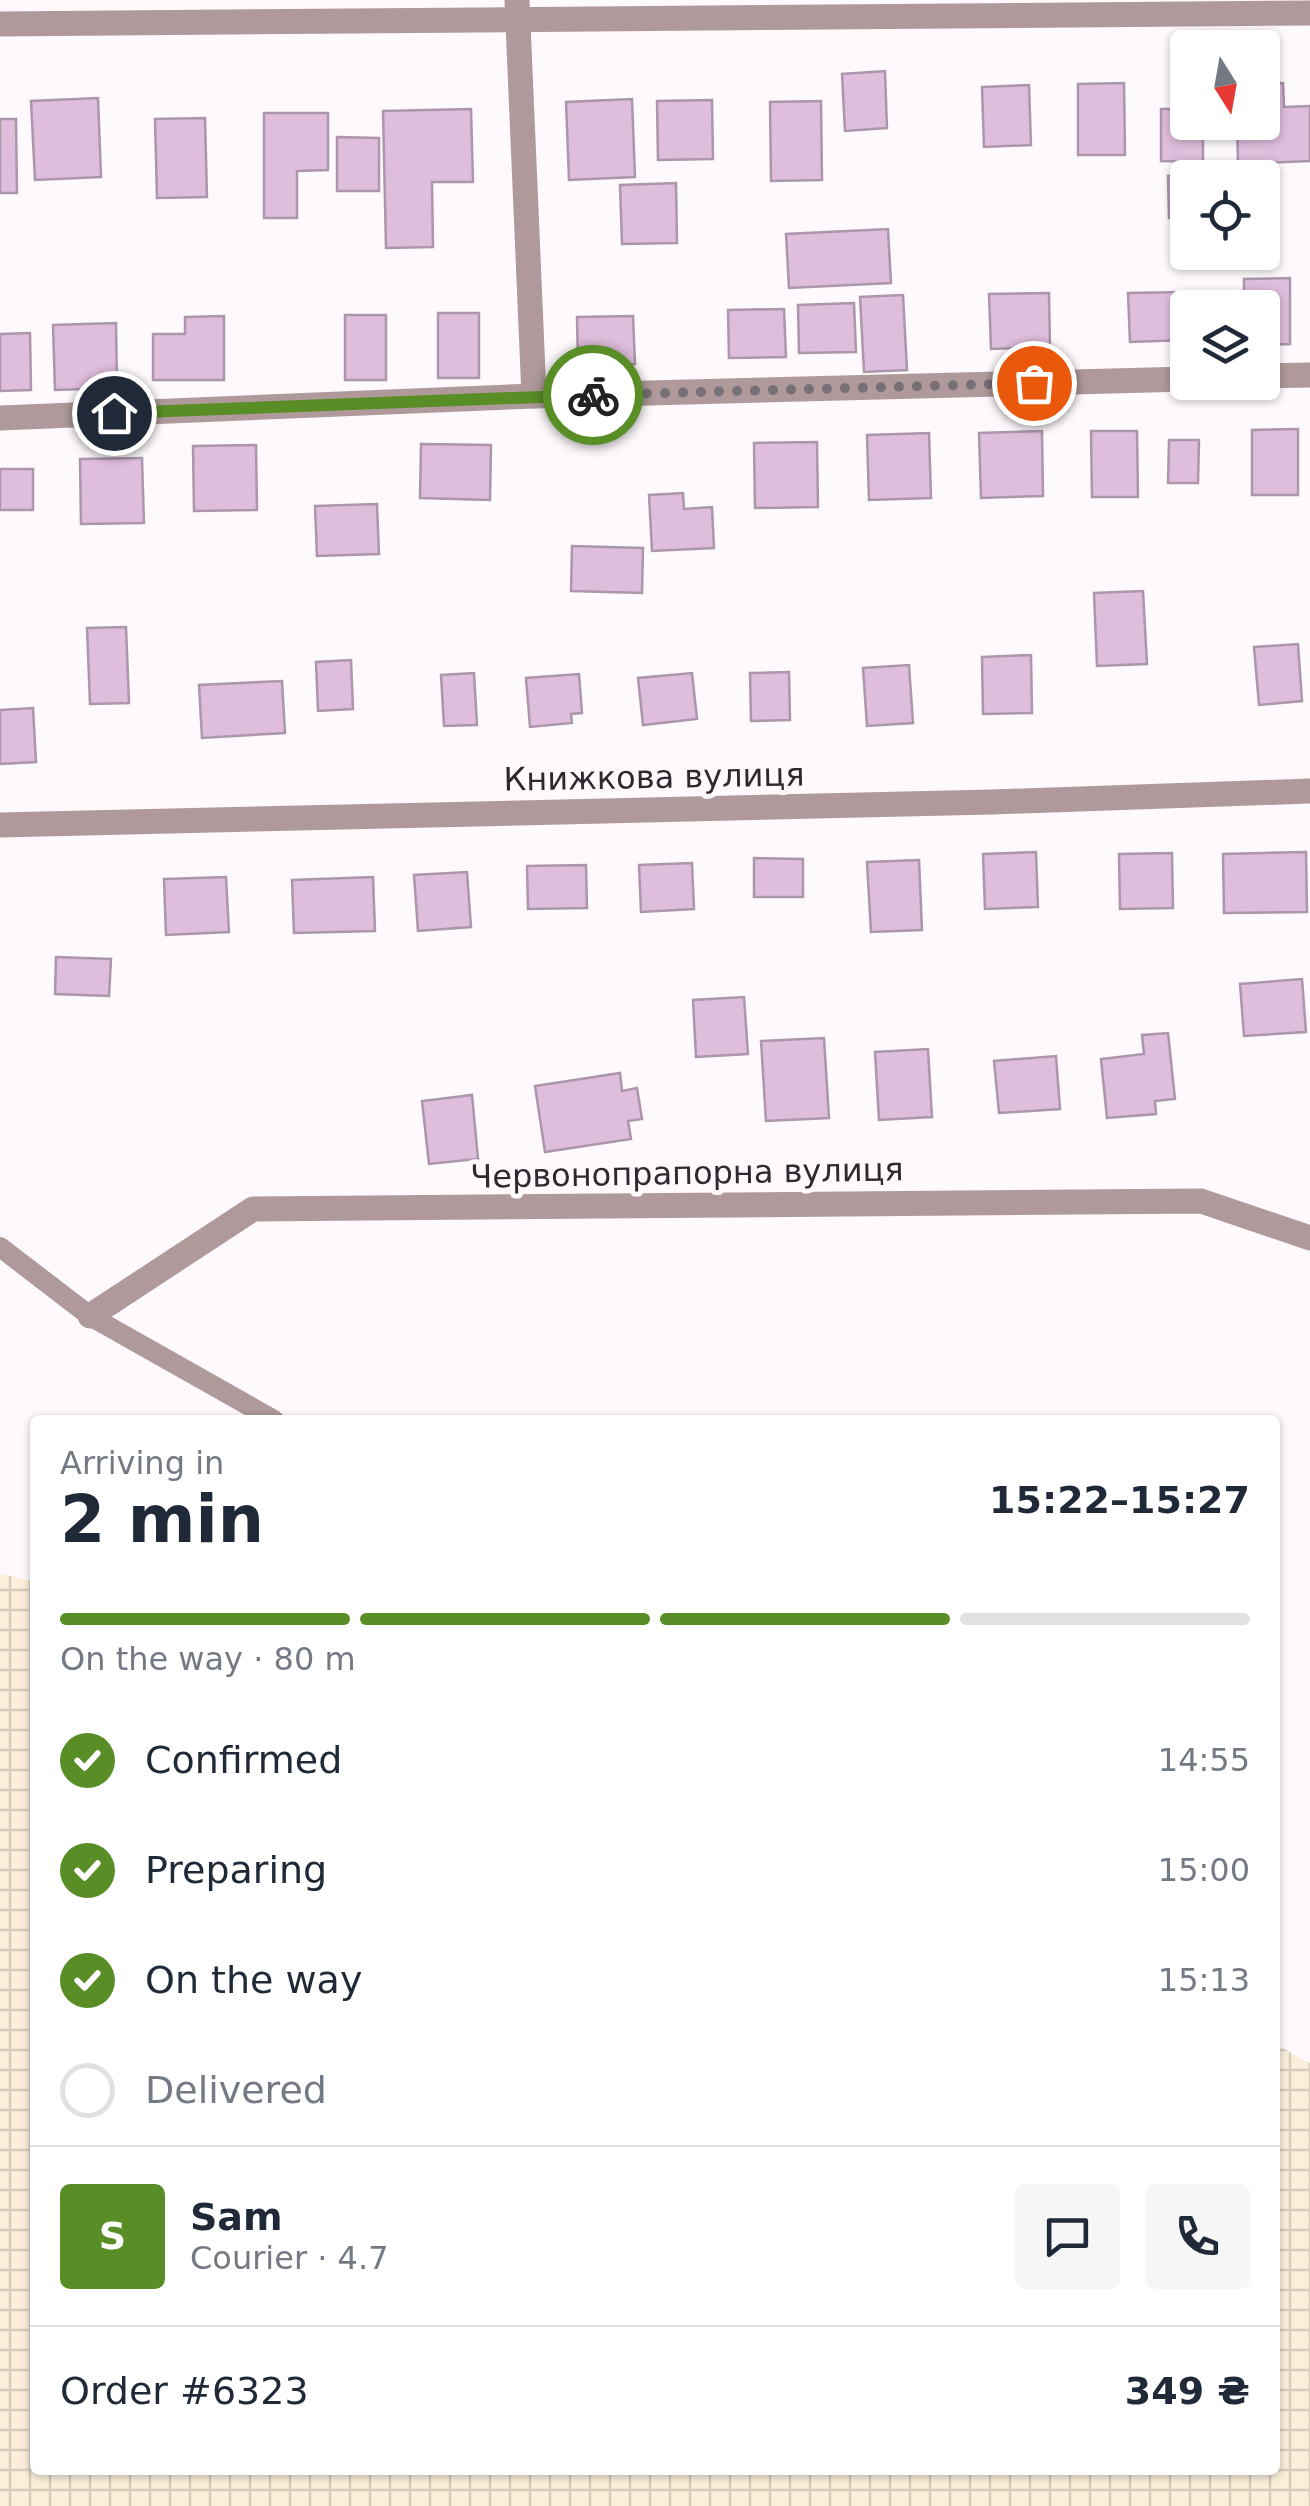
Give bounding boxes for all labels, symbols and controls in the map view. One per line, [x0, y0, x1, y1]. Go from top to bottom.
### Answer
north arrow [1170, 30, 1280, 140]
map controls [1170, 30, 1280, 400]
button: locate [1170, 160, 1280, 270]
button: layers [1170, 290, 1280, 400]
pin [992, 341, 1077, 426]
courier [543, 345, 643, 445]
icon: bag [1007, 356, 1062, 411]
icon: bike [566, 368, 621, 423]
pin [72, 371, 157, 456]
icon: home [87, 386, 142, 441]
street label: Книжкова вулиця [503, 755, 805, 799]
street label: Червонопрапорна вулиця [470, 1150, 904, 1196]
text: Arriving in [60, 1444, 224, 1482]
text: 15:22–15:27 [989, 1478, 1250, 1522]
text: 2 min [60, 1482, 264, 1557]
text: On the way · 80 m [60, 1640, 356, 1678]
icon: check [60, 1733, 115, 1788]
text: Confirmed [145, 1738, 342, 1782]
text: 14:55 [1158, 1741, 1250, 1779]
icon: check [60, 1843, 115, 1898]
text: Preparing [145, 1848, 327, 1892]
text: 15:00 [1158, 1851, 1250, 1889]
icon: check [60, 1953, 115, 2008]
text: On the way [145, 1958, 362, 2002]
text: 15:13 [1158, 1961, 1250, 1999]
text: Delivered [145, 2068, 327, 2112]
button: chat [1015, 2184, 1120, 2289]
button: phone [1145, 2184, 1250, 2289]
text: Sam [190, 2195, 283, 2239]
text: S [99, 2214, 126, 2258]
text: Courier · 4.7 [190, 2239, 389, 2277]
text: Order #6323 [60, 2369, 309, 2413]
text: 349 ₴ [1125, 2369, 1250, 2413]

